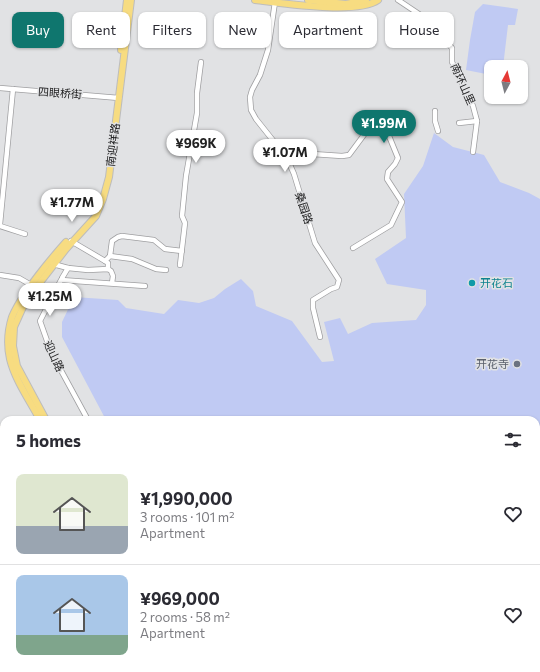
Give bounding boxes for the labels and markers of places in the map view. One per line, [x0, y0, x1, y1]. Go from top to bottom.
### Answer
pin: ¥1.99M [351, 110, 417, 144]
pin: ¥969K [168, 130, 224, 164]
pin: ¥1.07M [252, 139, 318, 173]
pin: ¥1.77M [39, 189, 105, 223]
place label: 开花石 [480, 276, 513, 289]
marker: 开花石 [467, 278, 477, 288]
pin: ¥1.25M [17, 283, 83, 317]
place label: 开花寺 [476, 357, 509, 370]
marker: 开花寺 [512, 359, 522, 369]

